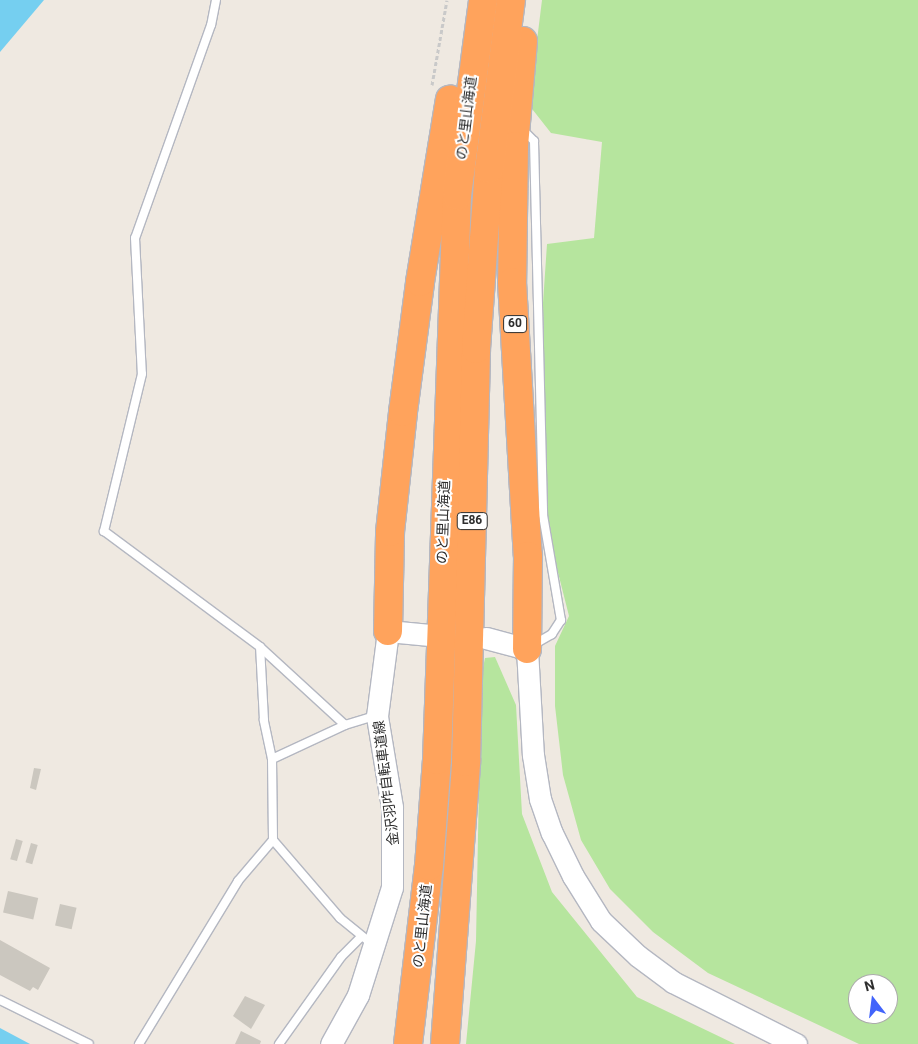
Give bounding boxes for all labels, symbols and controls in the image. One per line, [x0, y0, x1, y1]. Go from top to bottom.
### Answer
street label: のと里山海道 [453, 75, 479, 161]
road number: 60 [502, 314, 528, 334]
street label: のと里山海道 [433, 480, 453, 564]
road number: E86 [456, 512, 488, 530]
street label: 金沢羽咋自転車道線 [370, 719, 402, 847]
street label: のと里山海道 [409, 883, 435, 969]
north arrow [848, 974, 898, 1024]
text: N [863, 976, 876, 994]

